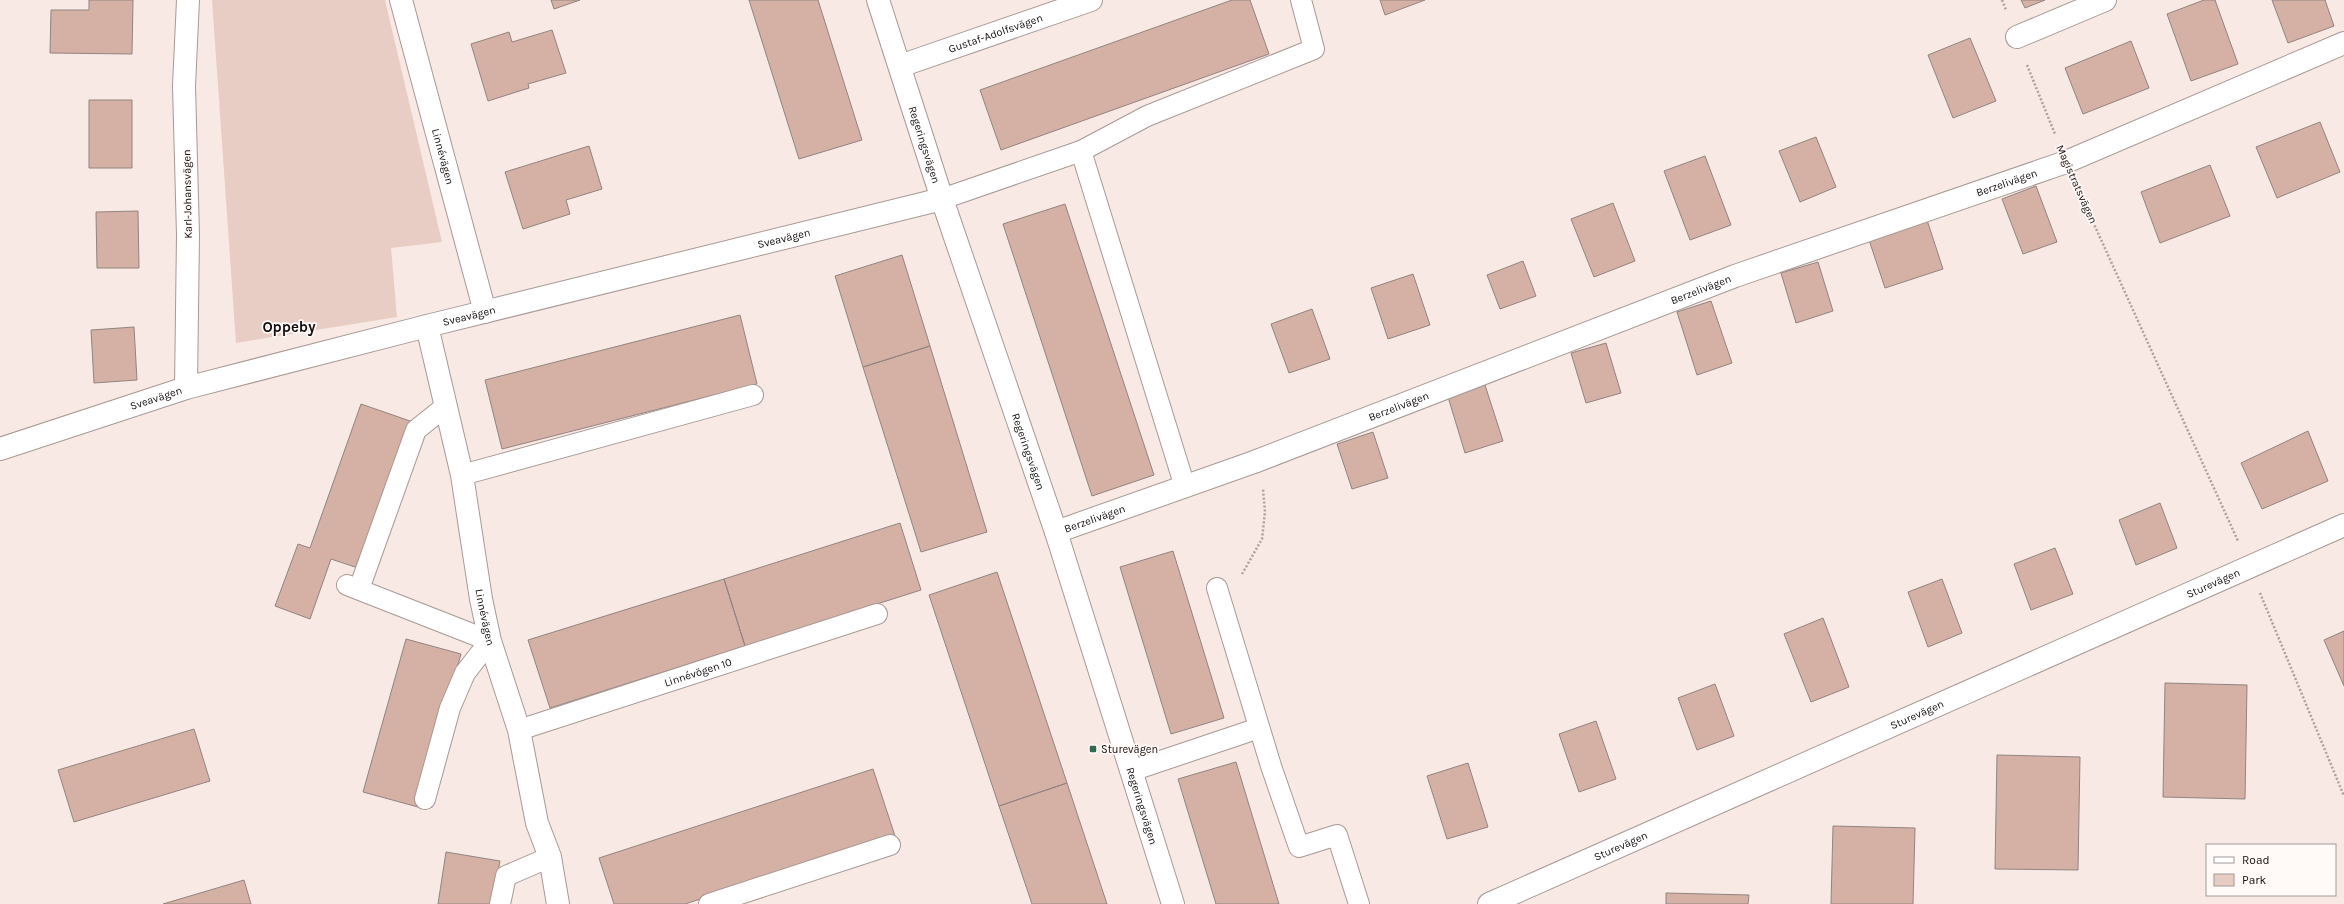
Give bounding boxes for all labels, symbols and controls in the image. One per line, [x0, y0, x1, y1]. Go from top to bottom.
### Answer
street label: Gustaf-Adolfsvägen [947, 11, 1044, 56]
street label: Regeringsvägen [906, 105, 943, 185]
street label: Linnévägen [429, 127, 456, 186]
street label: Magistratsvägen [2053, 143, 2100, 226]
street label: Karl-Johansvägen [180, 149, 195, 239]
street label: Berzelivägen [1974, 166, 2039, 199]
street label: Sveavägen [756, 226, 812, 251]
street label: Berzelivägen [1669, 272, 1733, 307]
street label: Sveavägen [441, 303, 497, 329]
district label: Oppeby [262, 318, 316, 336]
street label: Sveavägen [128, 384, 184, 413]
street label: Berzelivägen [1367, 389, 1431, 424]
street label: Regeringsvägen [1009, 412, 1047, 492]
street label: Berzelivägen [1063, 502, 1127, 536]
street label: Sturevägen [2184, 566, 2242, 601]
street label: Linnévägen [473, 588, 497, 647]
street label: Linnévögen 10 [663, 656, 733, 690]
street label: Sturevägen [1888, 697, 1946, 732]
place label: Sturevägen [1101, 743, 1158, 756]
marker: Sturevägen [1088, 744, 1098, 754]
street label: Regeringsvägen [1123, 766, 1160, 846]
street label: Sturevägen [1592, 829, 1650, 864]
legend [2206, 844, 2336, 896]
text: Road [2242, 853, 2270, 867]
text: Park [2242, 873, 2267, 887]

